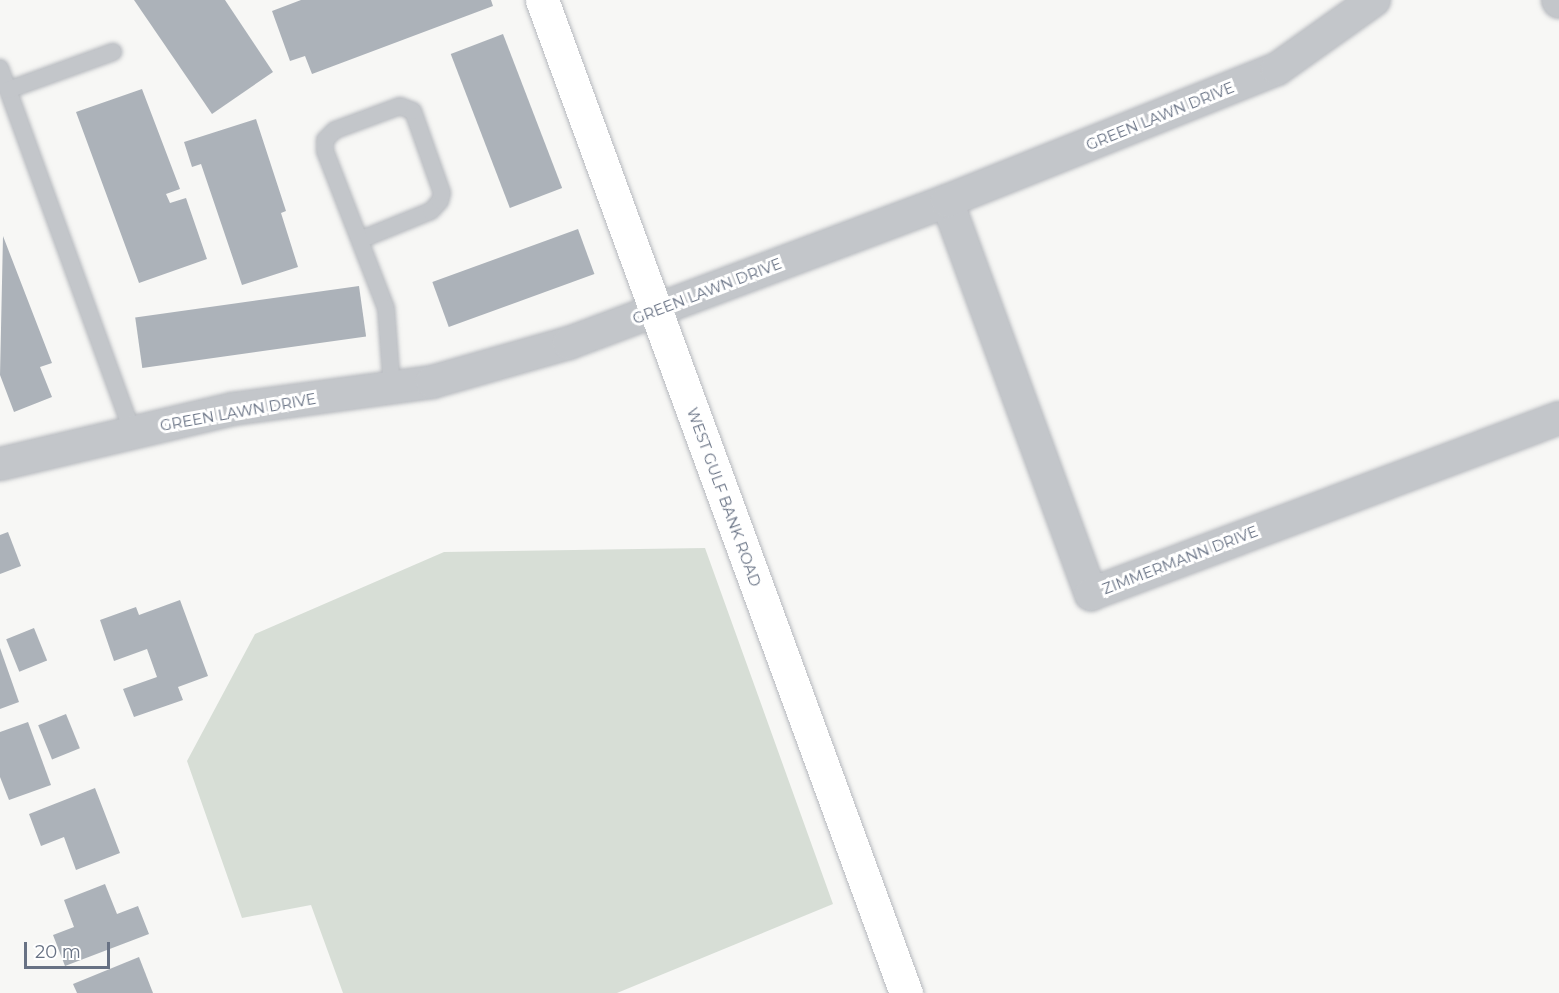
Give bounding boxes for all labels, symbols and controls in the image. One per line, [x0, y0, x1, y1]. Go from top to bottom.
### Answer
street label: GREEN LAWN DRIVE [1083, 78, 1237, 154]
street label: GREEN LAWN DRIVE [630, 254, 784, 328]
street label: GREEN LAWN DRIVE [159, 389, 317, 435]
street label: WEST GULF BANK ROAD [683, 405, 765, 589]
street label: ZIMMERMANN DRIVE [1100, 522, 1260, 598]
scale bar [27, 930, 112, 968]
text: 20 m [35, 941, 81, 963]

